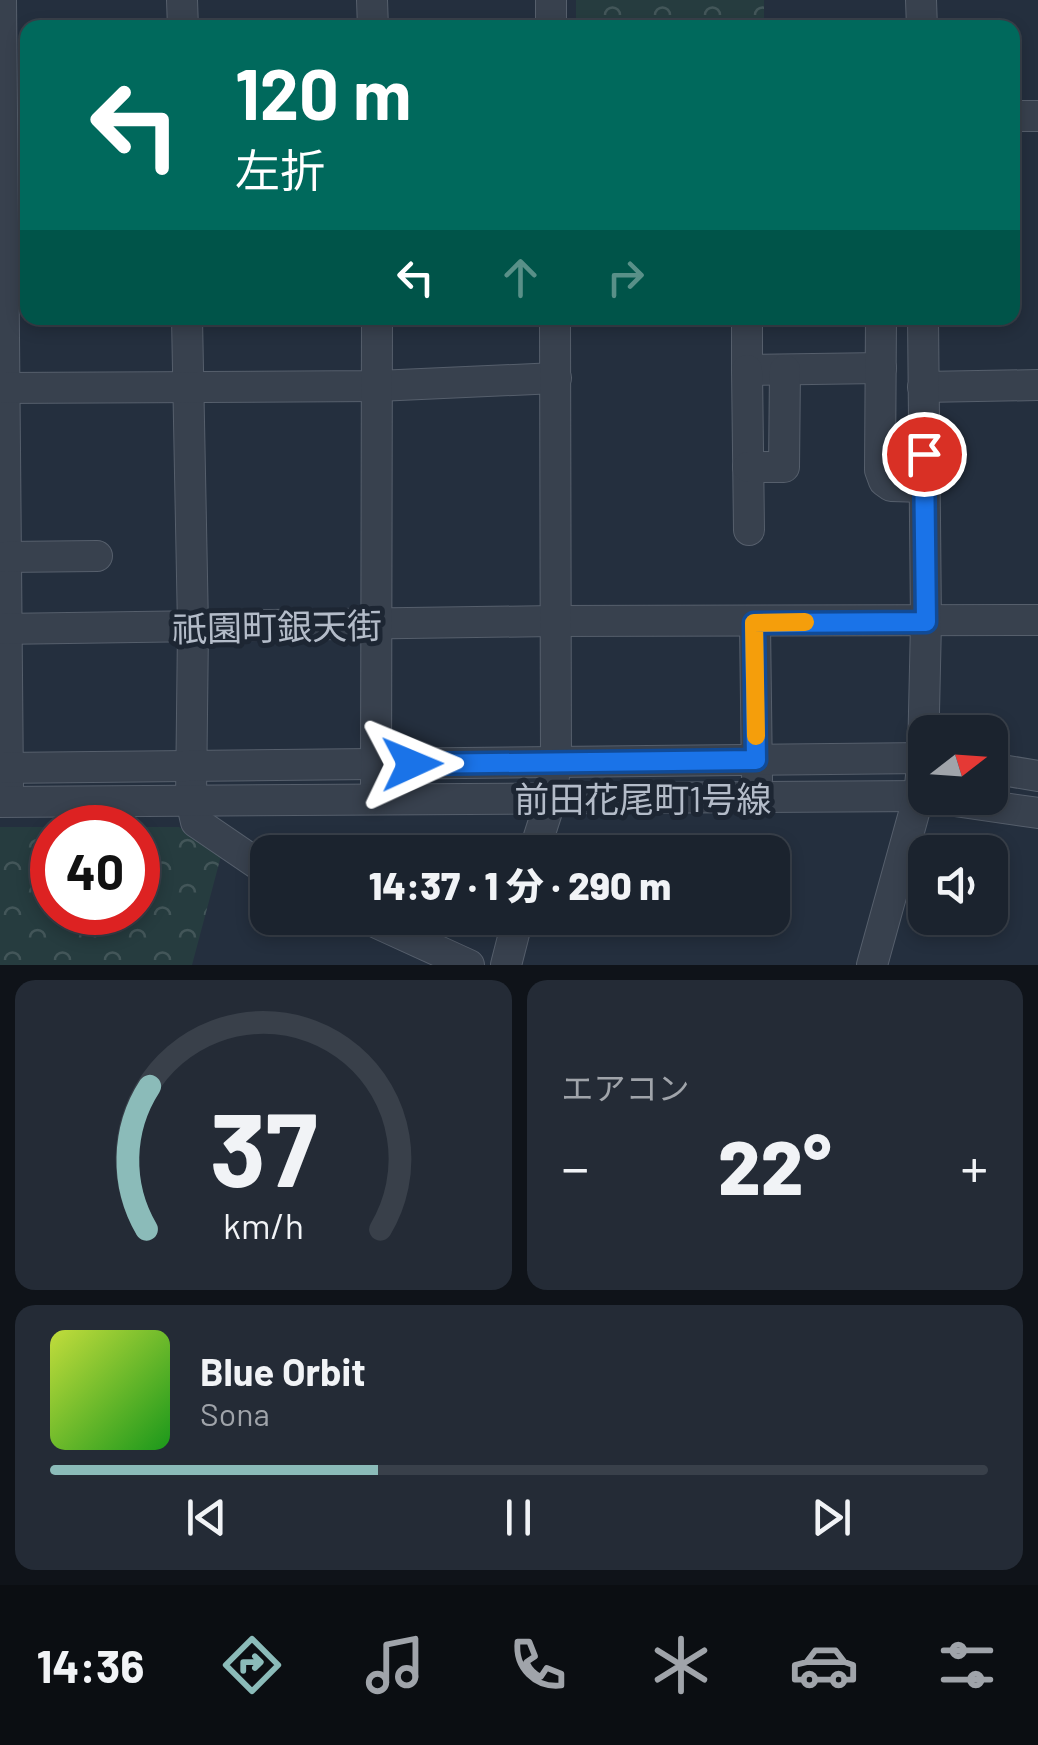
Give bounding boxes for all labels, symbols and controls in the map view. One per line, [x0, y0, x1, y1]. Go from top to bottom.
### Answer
text: 120 m [235, 50, 411, 134]
icon: left [70, 60, 200, 190]
text: 左折 [235, 142, 325, 196]
icon: left [388, 250, 443, 305]
icon: ahead [493, 250, 548, 305]
icon: right [598, 250, 653, 305]
pin [882, 412, 967, 497]
icon: arrive [897, 427, 952, 482]
street label: 祇園町銀天街 [172, 603, 382, 649]
position arrow [360, 712, 464, 816]
north arrow [908, 715, 1008, 815]
map controls [908, 715, 1008, 935]
street label: 前田花尾町1号線 [514, 777, 772, 819]
speed limit sign: 40 [30, 805, 160, 935]
button: sound [908, 835, 1008, 935]
text: 14:37 · 1 分 · 290 m [369, 862, 671, 908]
text: エアコン [562, 1068, 690, 1106]
text: 37 [209, 1083, 317, 1208]
text: 22° [718, 1120, 831, 1210]
text: − [562, 1133, 589, 1199]
text: + [960, 1133, 988, 1199]
text: km/h [223, 1203, 304, 1246]
text: Blue Orbit [200, 1348, 366, 1394]
text: Sona [200, 1394, 270, 1432]
icon: previous [179, 1490, 234, 1545]
icon: pause [491, 1490, 546, 1545]
icon: next [804, 1490, 859, 1545]
icon: directions [217, 1630, 287, 1700]
icon: music [360, 1630, 430, 1700]
icon: phone [503, 1630, 573, 1700]
icon: climate [646, 1630, 716, 1700]
icon: car [789, 1630, 859, 1700]
icon: filters [932, 1630, 1002, 1700]
text: 14:36 [36, 1638, 144, 1692]

